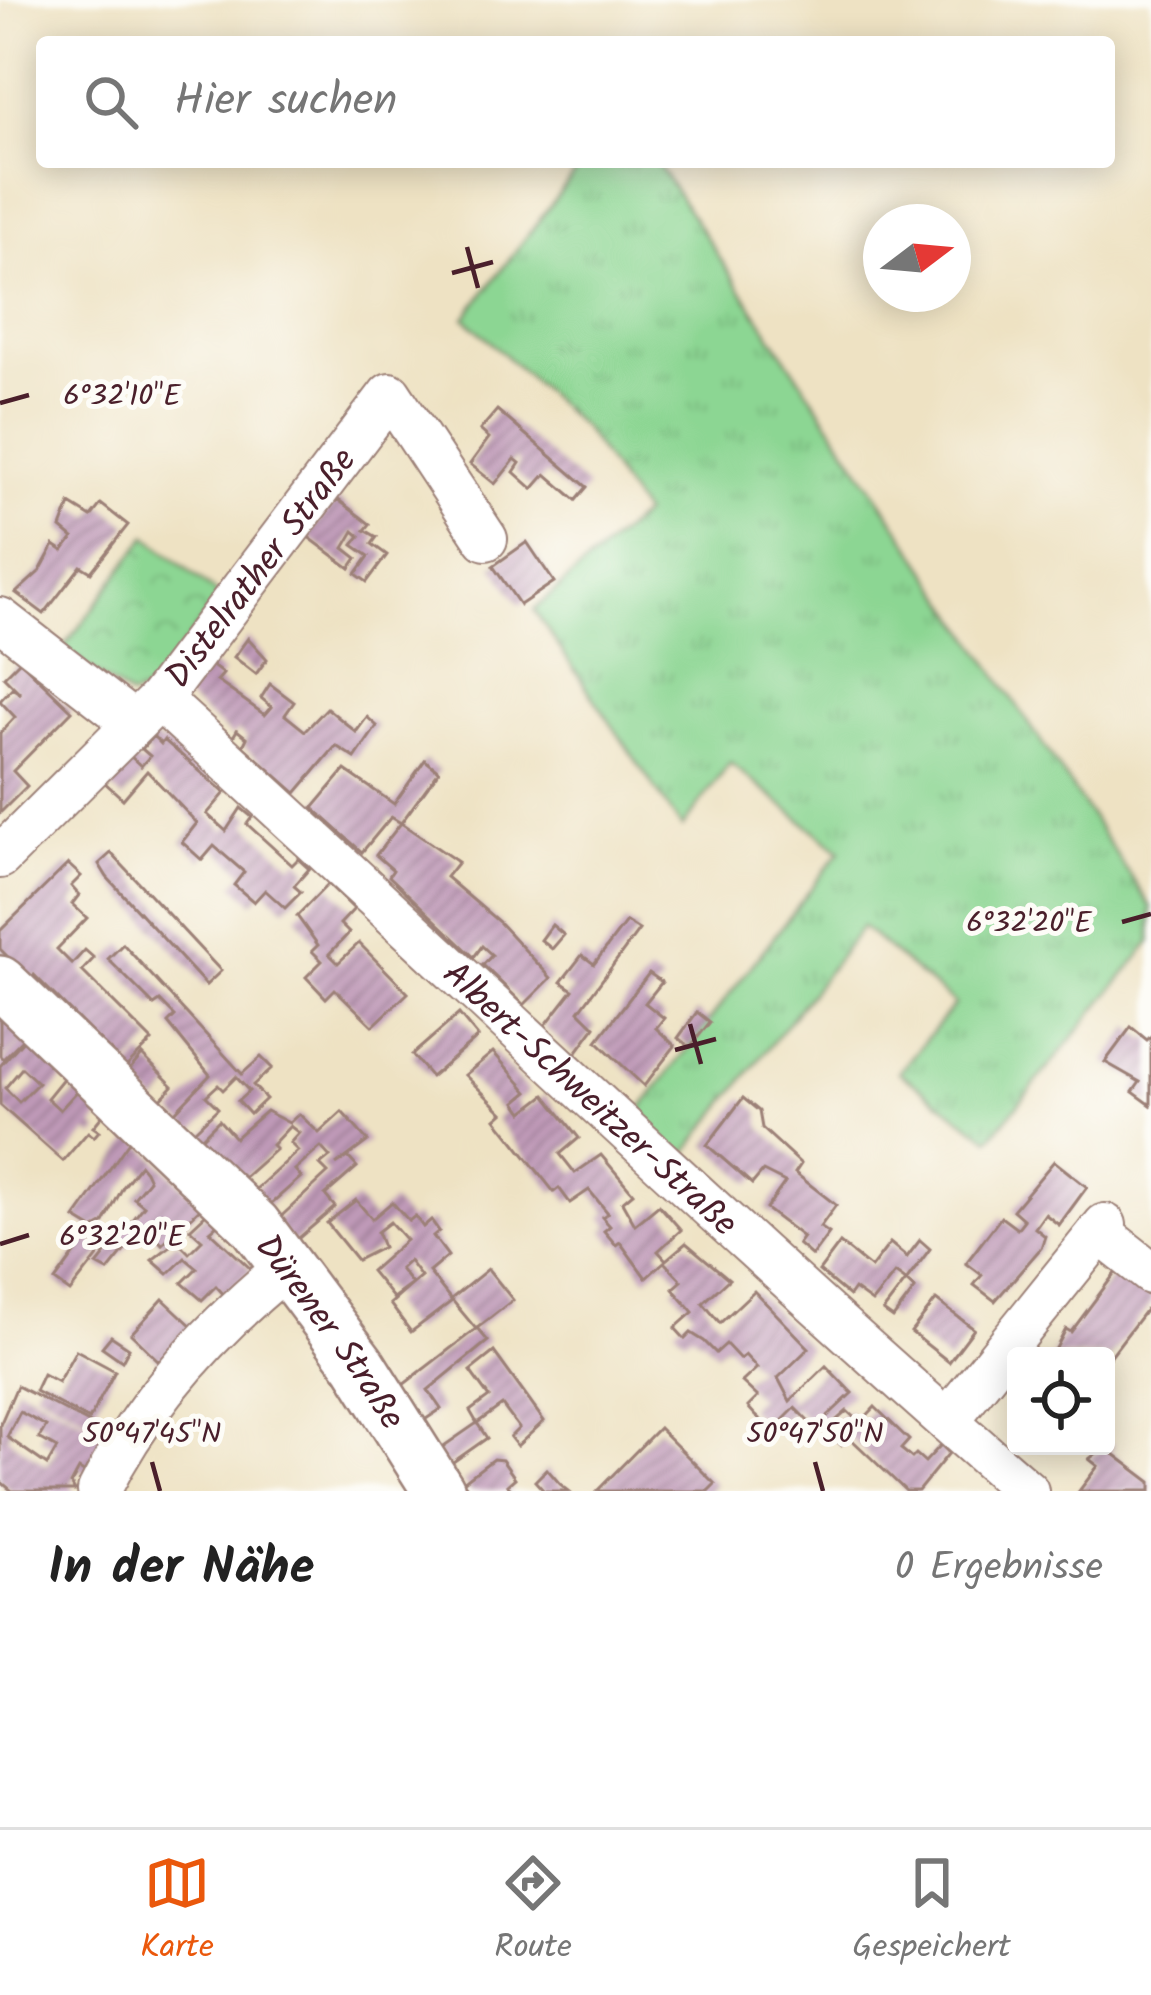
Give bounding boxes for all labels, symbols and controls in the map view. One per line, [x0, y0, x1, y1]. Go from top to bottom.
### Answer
search box [36, 36, 1115, 168]
text: Hier suchen [174, 66, 397, 138]
icon: search [78, 69, 144, 135]
north arrow [863, 204, 971, 312]
text: 6°32'10"E [63, 373, 182, 421]
street label: Distelrather Straße [152, 436, 372, 702]
text: 6°32'20"E [966, 900, 1093, 948]
street label: Albert-Schweitzer-Straße [428, 948, 750, 1252]
text: 6°32'20"E [59, 1214, 186, 1262]
street label: Dürener Straße [239, 1223, 418, 1442]
map controls [1007, 1347, 1115, 1455]
button: locate [1007, 1347, 1115, 1455]
text: 50°47'45"N [83, 1411, 221, 1459]
text: 50°47'50"N [746, 1411, 884, 1459]
text: In der Nähe [48, 1529, 314, 1610]
text: 0 Ergebnisse [895, 1538, 1103, 1600]
tab: Karte [140, 1850, 214, 1975]
tab: Route [494, 1850, 572, 1975]
tab: Gespeichert [852, 1850, 1011, 1975]

